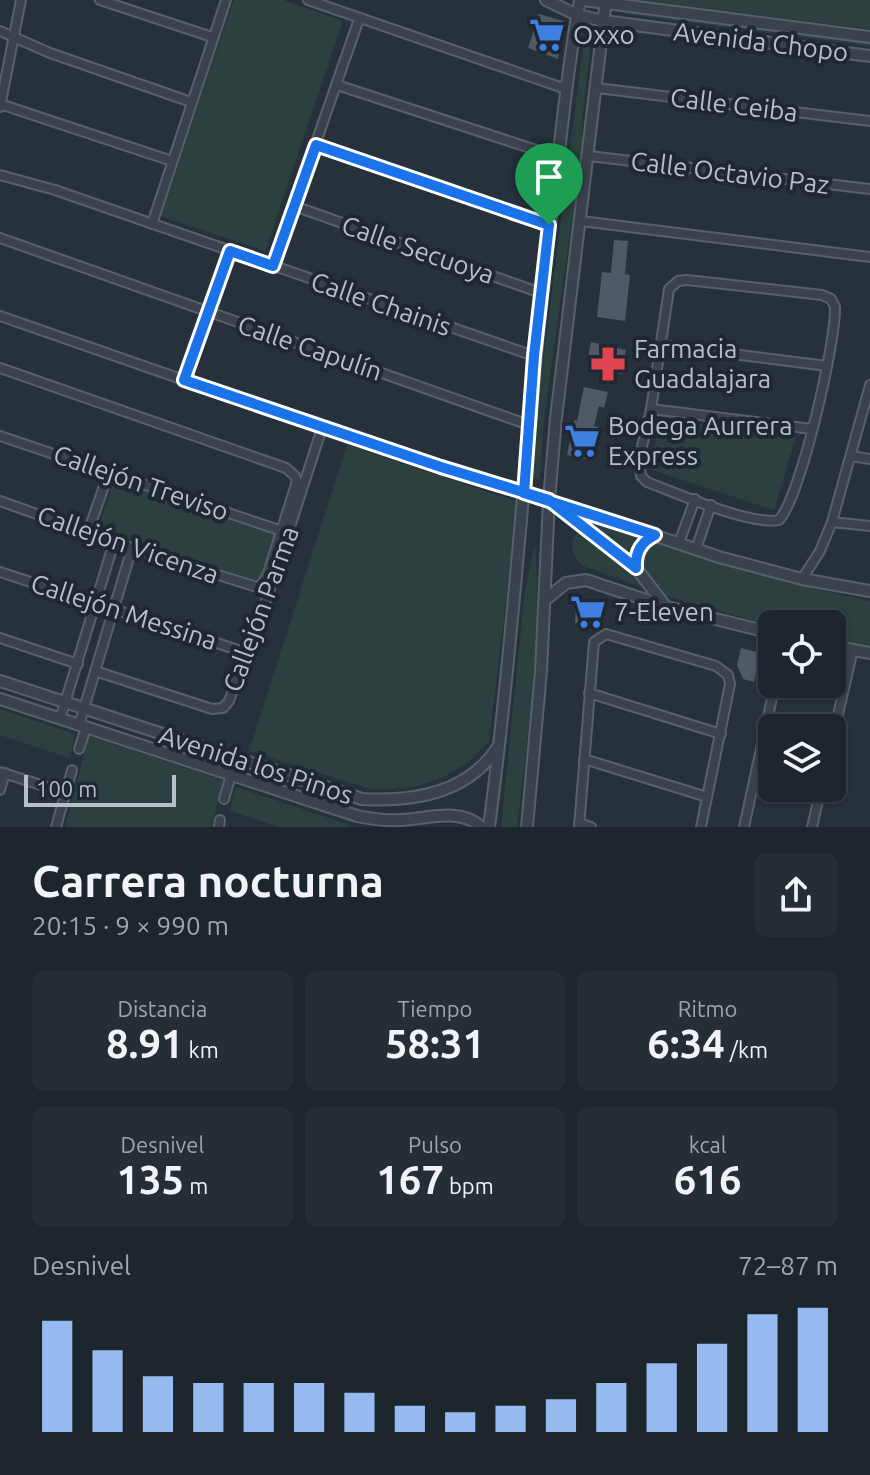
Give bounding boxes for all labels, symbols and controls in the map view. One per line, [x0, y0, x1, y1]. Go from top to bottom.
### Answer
supermarket icon: Oxxo [528, 16, 566, 54]
street label: Avenida Chopo [672, 16, 850, 67]
place label: Oxxo [573, 20, 635, 49]
street label: Calle Ceiba [669, 82, 800, 127]
pin [515, 143, 583, 225]
street label: Calle Octavio Paz [629, 146, 831, 199]
icon: arrive [527, 155, 571, 199]
street label: Calle Secuoya [338, 210, 498, 289]
street label: Calle Chainis [307, 266, 455, 341]
street label: Calle Capulín [234, 309, 386, 386]
place label: Farmacia Guadalajara [634, 334, 771, 393]
pharmacy icon: Farmacia Guadalajara [589, 345, 627, 383]
place label: Bodega Aurrera Express [608, 411, 793, 470]
supermarket icon: Bodega Aurrera Express [563, 422, 601, 460]
street label: Callejón Treviso [50, 439, 232, 526]
street label: Callejón Vicenza [34, 500, 223, 589]
street label: Callejón Parma [217, 522, 304, 696]
street label: Callejón Messina [28, 568, 221, 655]
supermarket icon: 7-Eleven [569, 593, 607, 631]
place label: 7-Eleven [614, 597, 714, 626]
map controls [758, 610, 846, 802]
button: locate [758, 610, 846, 698]
button: layers [758, 714, 846, 802]
street label: Avenida los Pinos [156, 720, 357, 809]
scale bar [24, 771, 176, 807]
text: 100 m [36, 776, 97, 801]
button: share [754, 853, 838, 937]
text: Carrera nocturna [32, 856, 384, 905]
text: 20:15 · 9 × 990 m [32, 911, 229, 940]
text: Distancia [117, 996, 207, 1021]
text: Tiempo [398, 996, 472, 1021]
text: Ritmo [678, 996, 737, 1021]
text: 8.91 [106, 1021, 184, 1066]
text: 58:31 [385, 1021, 485, 1066]
text: 6:34 [647, 1021, 725, 1066]
text: km [184, 1037, 219, 1062]
text: /km [725, 1037, 768, 1062]
text: Desnivel [120, 1132, 204, 1157]
text: Pulso [408, 1132, 462, 1157]
text: kcal [689, 1132, 727, 1157]
text: 135 [116, 1157, 184, 1202]
text: 167 [376, 1157, 444, 1202]
text: 616 [674, 1157, 742, 1202]
text: m [184, 1173, 208, 1198]
text: bpm [444, 1173, 494, 1198]
text: Desnivel [32, 1251, 131, 1280]
text: 72–87 m [738, 1251, 838, 1280]

